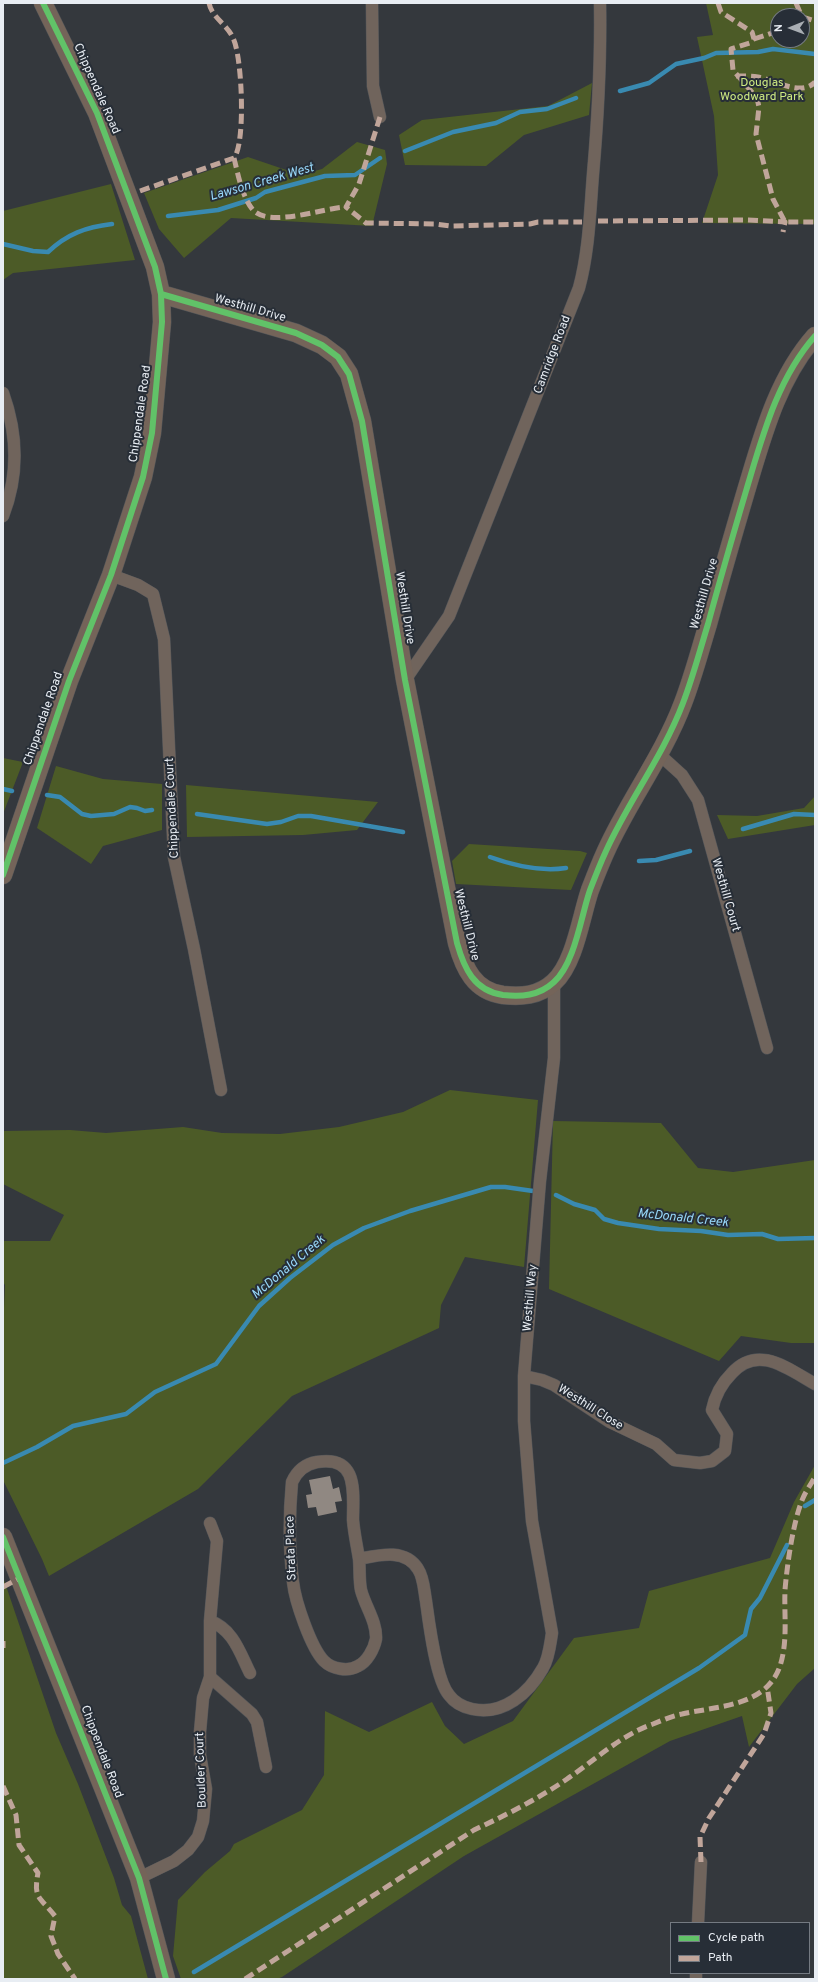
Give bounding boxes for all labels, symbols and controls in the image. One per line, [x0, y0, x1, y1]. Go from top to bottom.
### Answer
north arrow [770, 8, 810, 48]
text: N [772, 24, 786, 32]
street label: Chippendale Road [69, 41, 123, 137]
park label: Douglas Woodward Park [720, 77, 804, 105]
water label: Lawson Creek West [208, 161, 316, 205]
street label: Westhill Drive [213, 292, 287, 326]
street label: Camridge Road [531, 314, 575, 396]
street label: Chippendale Road [127, 364, 155, 464]
street label: Westhill Drive [688, 557, 722, 631]
street label: Westhill Drive [391, 571, 417, 645]
street label: Chippendale Road [21, 670, 67, 768]
street label: Chippendale Court [163, 757, 183, 859]
street label: Westhill Court [708, 857, 742, 933]
street label: Westhill Drive [450, 888, 482, 962]
water label: McDonald Creek [637, 1206, 729, 1232]
water label: McDonald Creek [249, 1233, 329, 1303]
street label: Westhill Way [521, 1264, 541, 1332]
street label: Westhill Close [555, 1382, 625, 1434]
street label: Strata Place [284, 1515, 300, 1581]
street label: Chippendale Road [77, 1704, 125, 1800]
street label: Boulder Court [193, 1732, 211, 1808]
legend [670, 1922, 810, 1974]
text: Cycle path [708, 1930, 765, 1946]
text: Path [708, 1950, 733, 1966]

